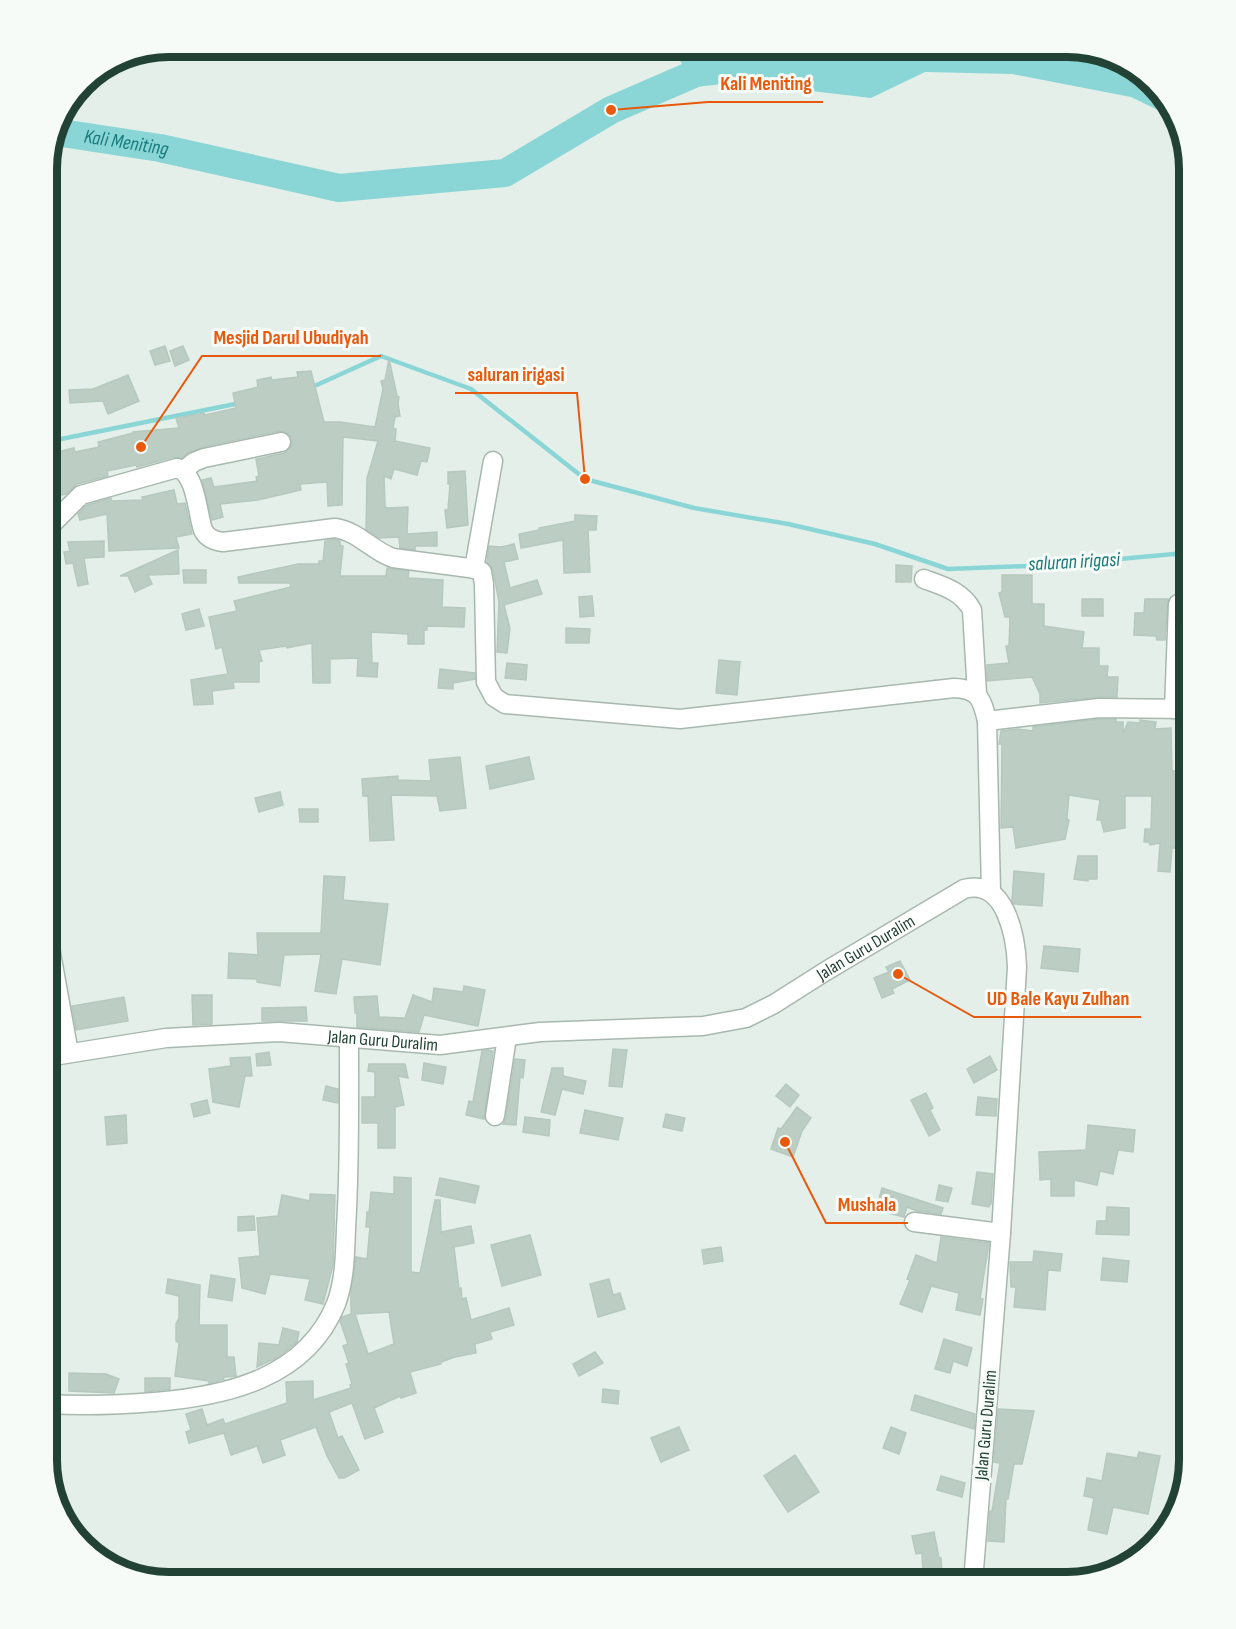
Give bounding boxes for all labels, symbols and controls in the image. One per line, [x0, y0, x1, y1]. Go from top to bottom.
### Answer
callout: Kali Meniting [708, 64, 823, 102]
text: Kali Meniting [720, 72, 812, 96]
water label: Kali Meniting [82, 125, 171, 162]
callout: Mesjid Darul Ubudiyah [202, 318, 381, 356]
text: Mesjid Darul Ubudiyah [213, 326, 369, 350]
callout: saluran irigasi [455, 355, 577, 393]
text: saluran irigasi [467, 363, 565, 387]
water label: saluran irigasi [1028, 548, 1122, 576]
street label: Jalan Guru Duralim [812, 910, 919, 985]
callout: UD Bale Kayu Zulhan [974, 979, 1141, 1017]
text: UD Bale Kayu Zulhan [987, 987, 1129, 1011]
street label: Jalan Guru Duralim [326, 1025, 439, 1055]
callout: Mushala [826, 1185, 908, 1223]
text: Mushala [838, 1193, 896, 1217]
street label: Jalan Guru Duralim [971, 1369, 1001, 1482]

